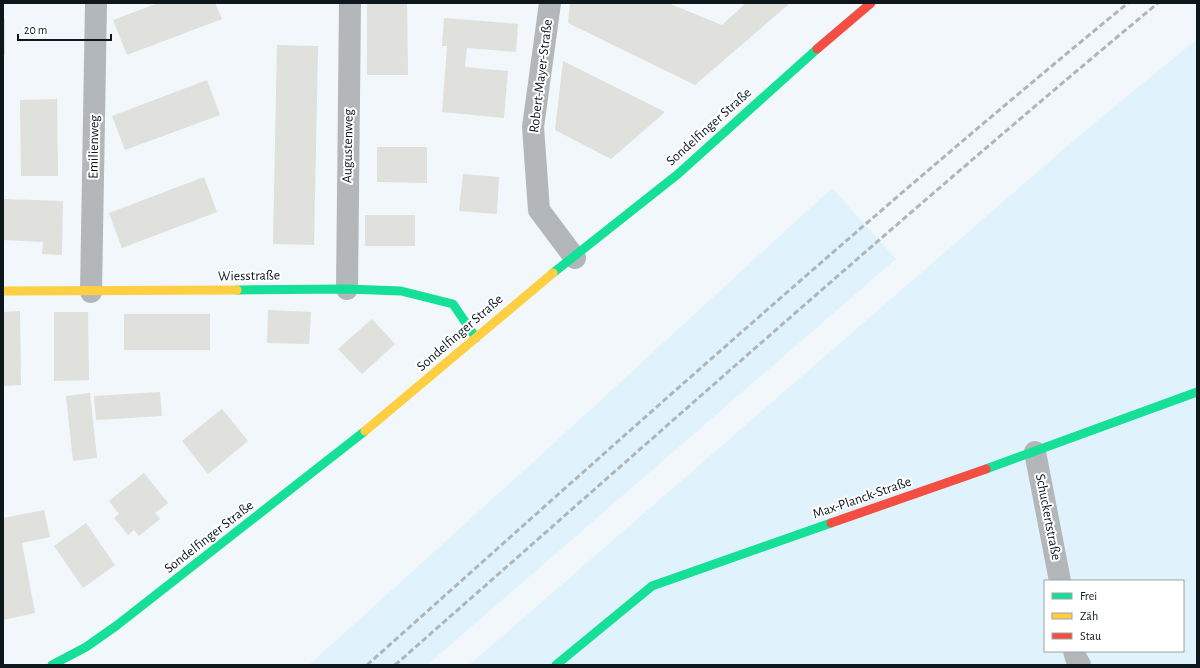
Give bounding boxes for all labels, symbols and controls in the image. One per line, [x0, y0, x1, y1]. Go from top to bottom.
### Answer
scale bar [18, 16, 111, 42]
street label: Robert-Mayer-Straße [527, 18, 555, 134]
text: 20 m [24, 24, 47, 36]
street label: Sondelfinger Straße [664, 85, 754, 169]
street label: Augustenweg [340, 109, 356, 183]
street label: Emilienweg [86, 115, 102, 179]
street label: Wiesstraße [218, 268, 280, 284]
street label: Sondelfinger Straße [414, 292, 506, 374]
street label: Schuckertstraße [1033, 473, 1063, 561]
street label: Max-Planck-Straße [811, 475, 913, 521]
street label: Sondelfinger Straße [162, 498, 256, 576]
legend [1044, 580, 1184, 652]
text: Frei [1080, 590, 1097, 602]
text: Zäh [1080, 610, 1098, 622]
text: Stau [1080, 630, 1101, 642]

